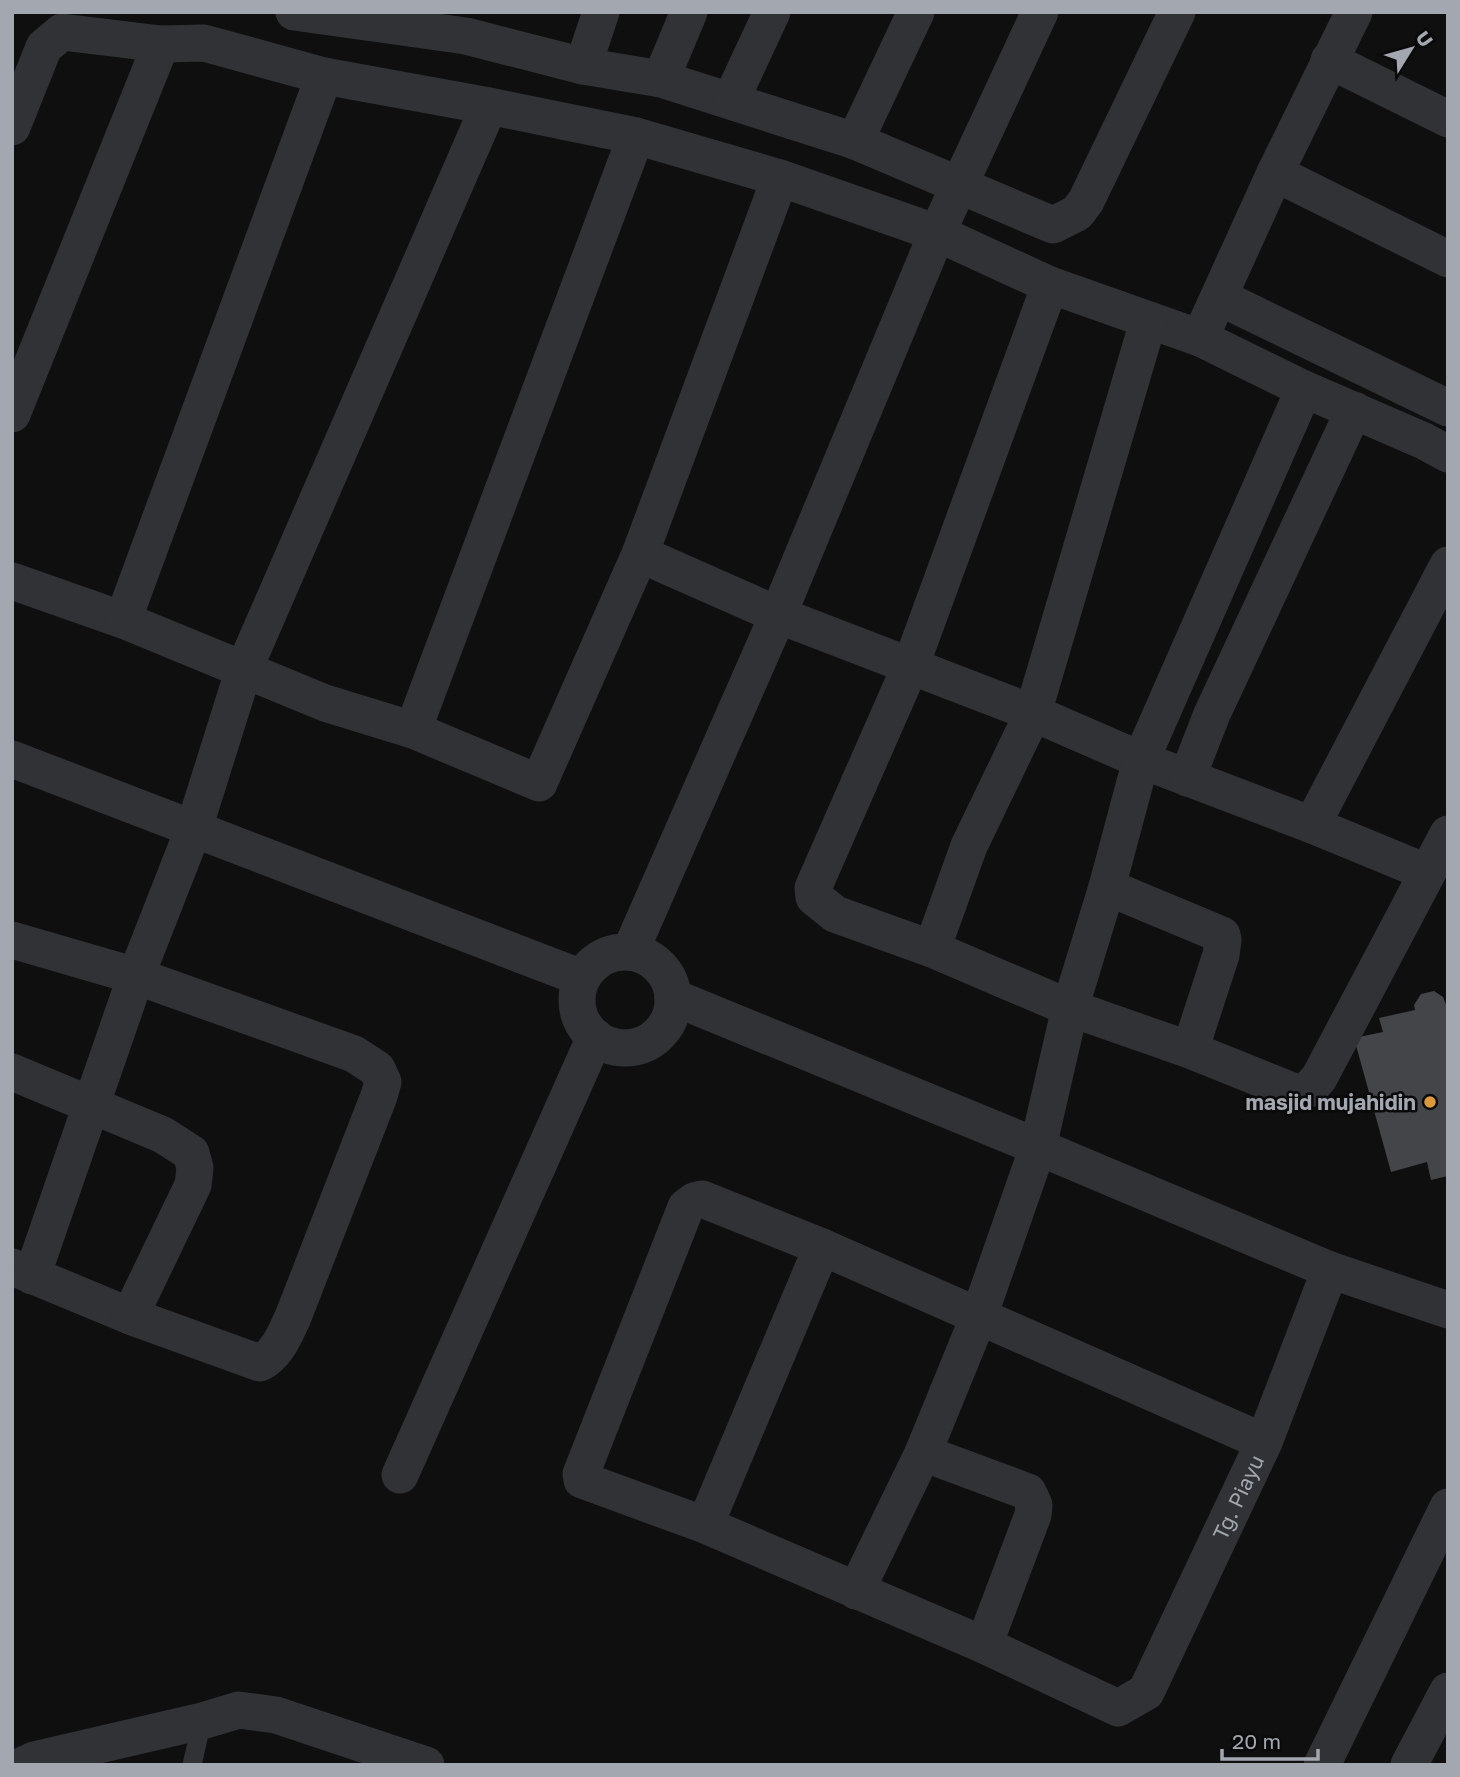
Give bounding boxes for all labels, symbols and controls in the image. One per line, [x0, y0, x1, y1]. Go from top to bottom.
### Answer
north arrow [1376, 14, 1446, 84]
text: U [1412, 26, 1438, 51]
place label: masjid mujahidin [1245, 1089, 1416, 1115]
marker: masjid mujahidin [1422, 1094, 1438, 1110]
street label: Tg. Piayu [1207, 1451, 1269, 1544]
scale bar [1222, 1718, 1318, 1762]
text: 20 m [1232, 1728, 1281, 1754]

